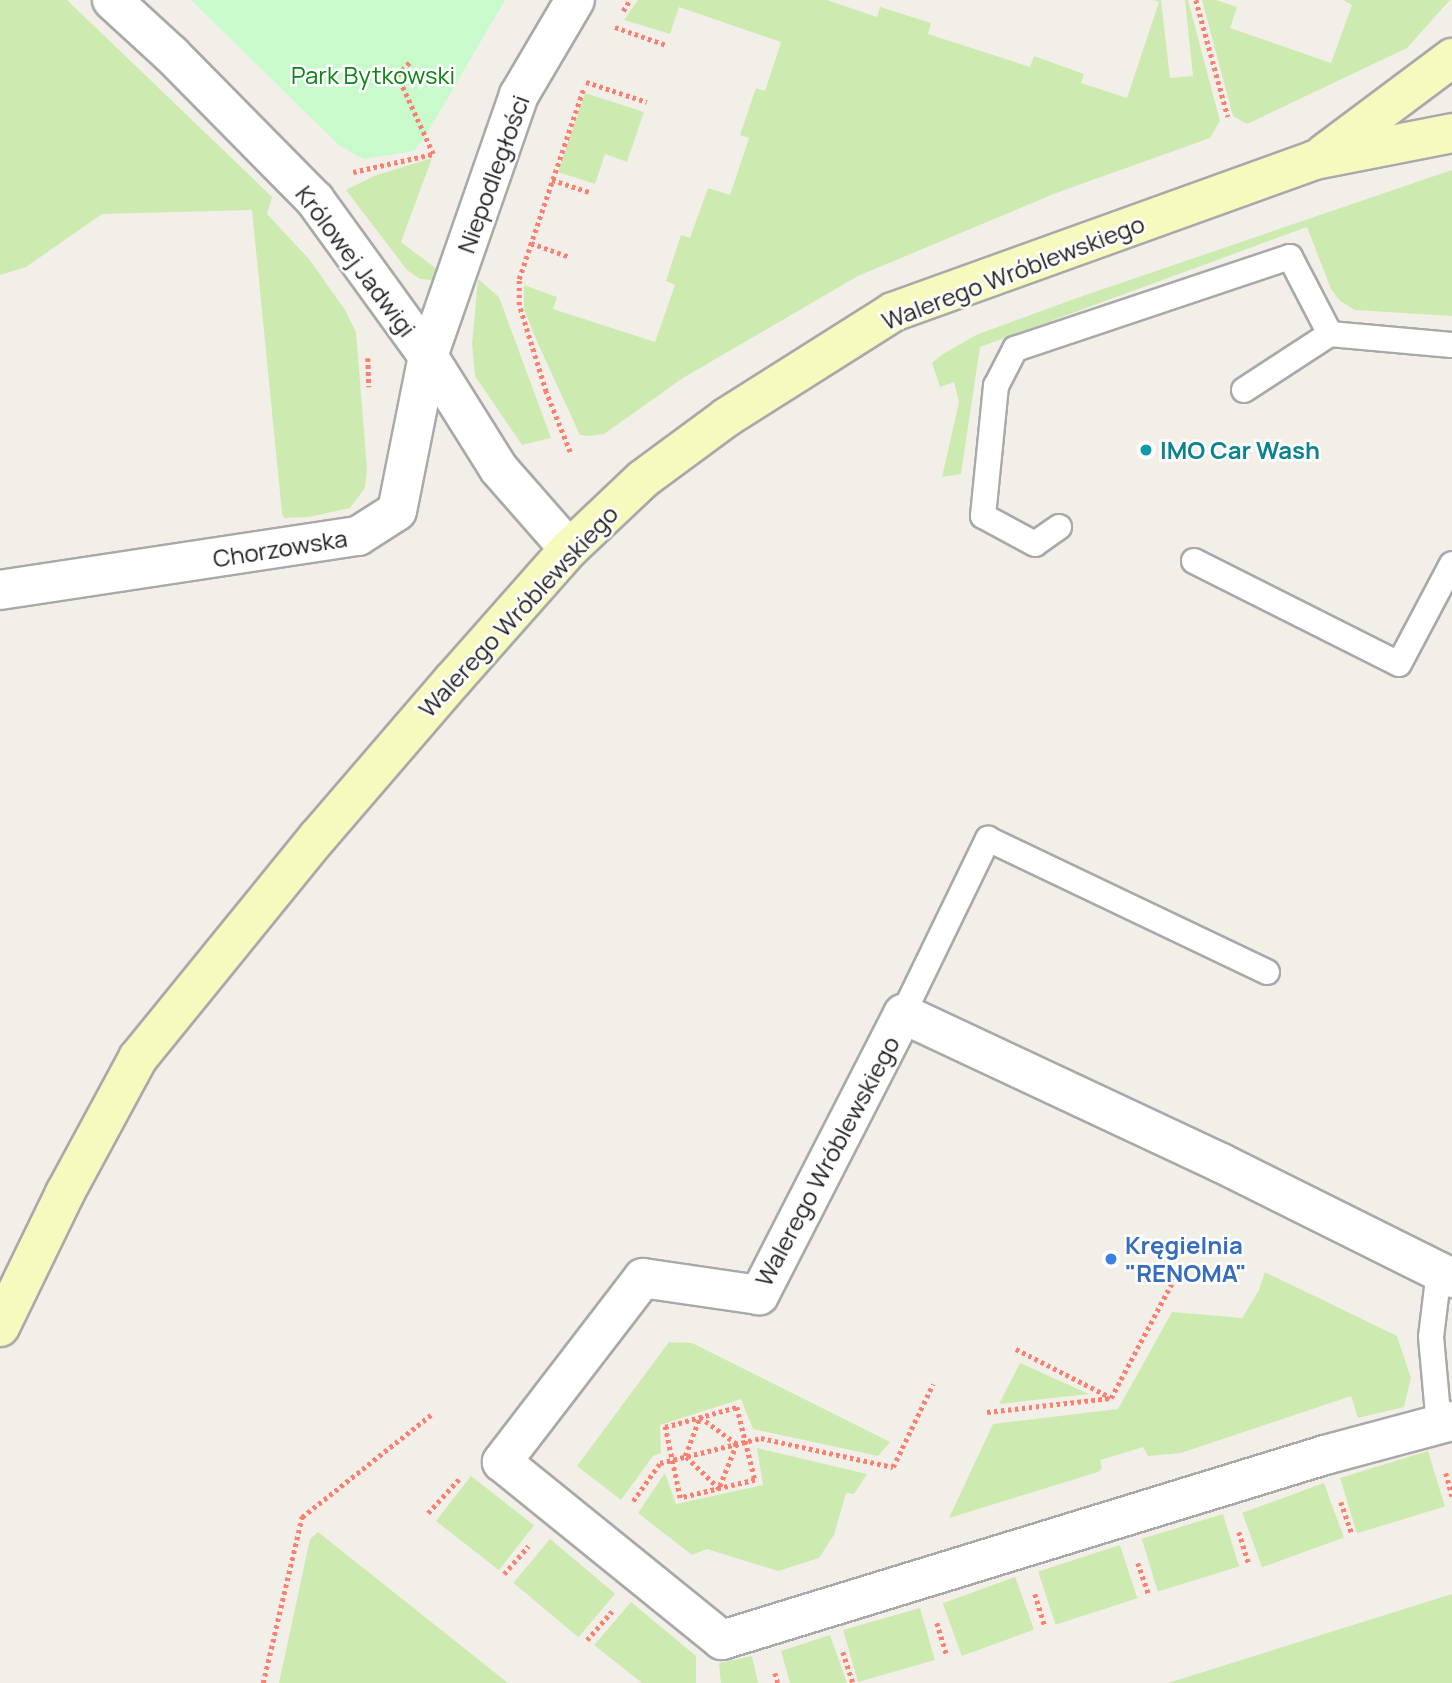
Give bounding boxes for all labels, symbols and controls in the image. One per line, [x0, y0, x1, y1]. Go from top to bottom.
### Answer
park label: Park Bytkowski [291, 61, 455, 89]
street label: Niepodległości [451, 91, 535, 257]
street label: Królowej Jadwigi [290, 180, 422, 342]
street label: Walerego Wróblewskiego [878, 209, 1148, 335]
place label: IMO Car Wash [1160, 436, 1320, 464]
marker: IMO Car Wash [1138, 442, 1154, 458]
street label: Walerego Wróblewskiego [412, 499, 624, 723]
street label: Chorzowska [211, 523, 349, 573]
street label: Walerego Wróblewskiego [749, 1031, 905, 1291]
place label: Kręgielnia "RENOMA" [1125, 1231, 1247, 1287]
marker: Kręgielnia "RENOMA" [1103, 1251, 1119, 1267]

